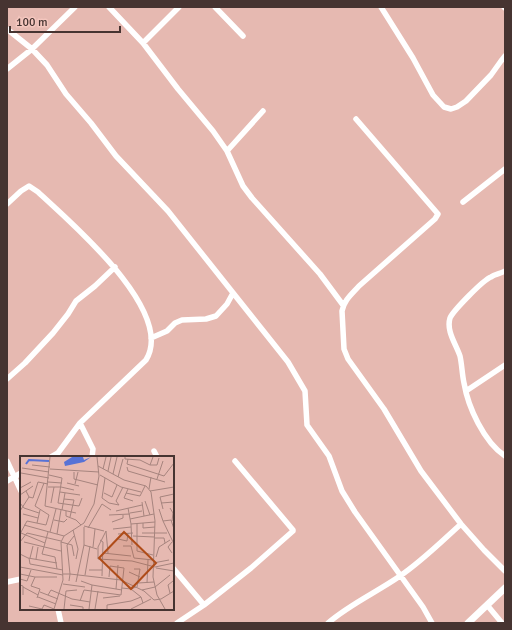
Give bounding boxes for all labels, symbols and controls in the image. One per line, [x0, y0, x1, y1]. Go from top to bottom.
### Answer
scale bar [10, 8, 120, 34]
text: 100 m [16, 15, 48, 30]
inset map [20, 456, 174, 610]

